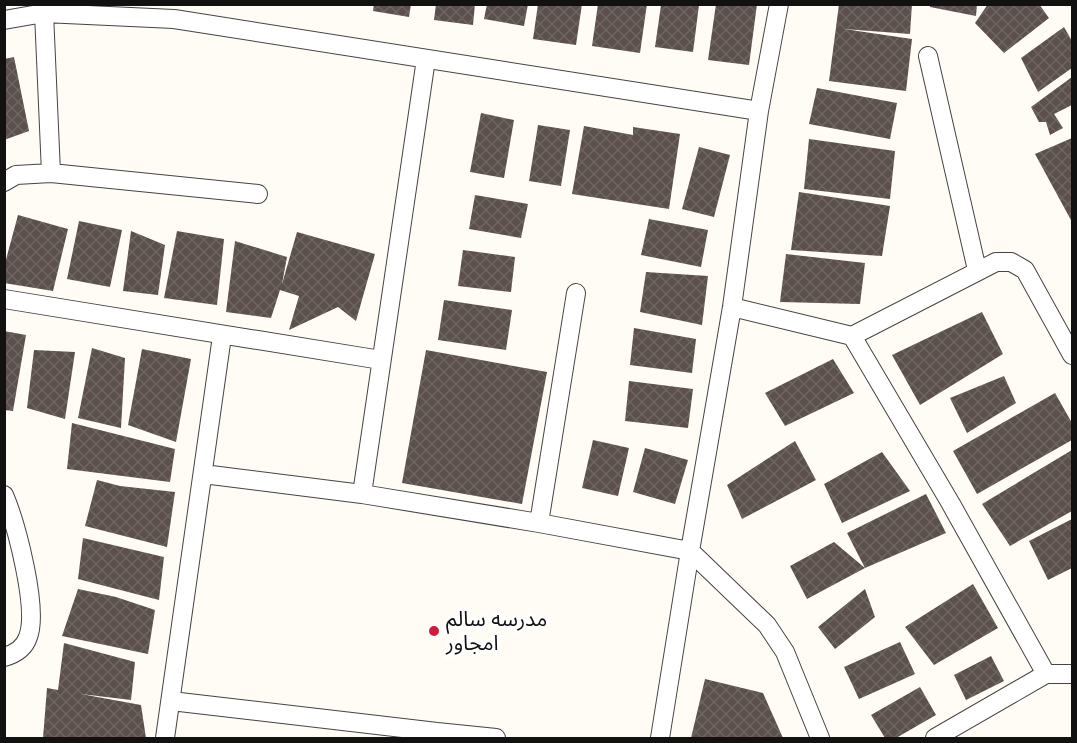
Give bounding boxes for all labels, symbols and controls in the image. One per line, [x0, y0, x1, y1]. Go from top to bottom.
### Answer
place label: مدرسه سالم امجاور [445, 605, 547, 656]
marker: مدرسه سالم امجاور [427, 624, 441, 638]

